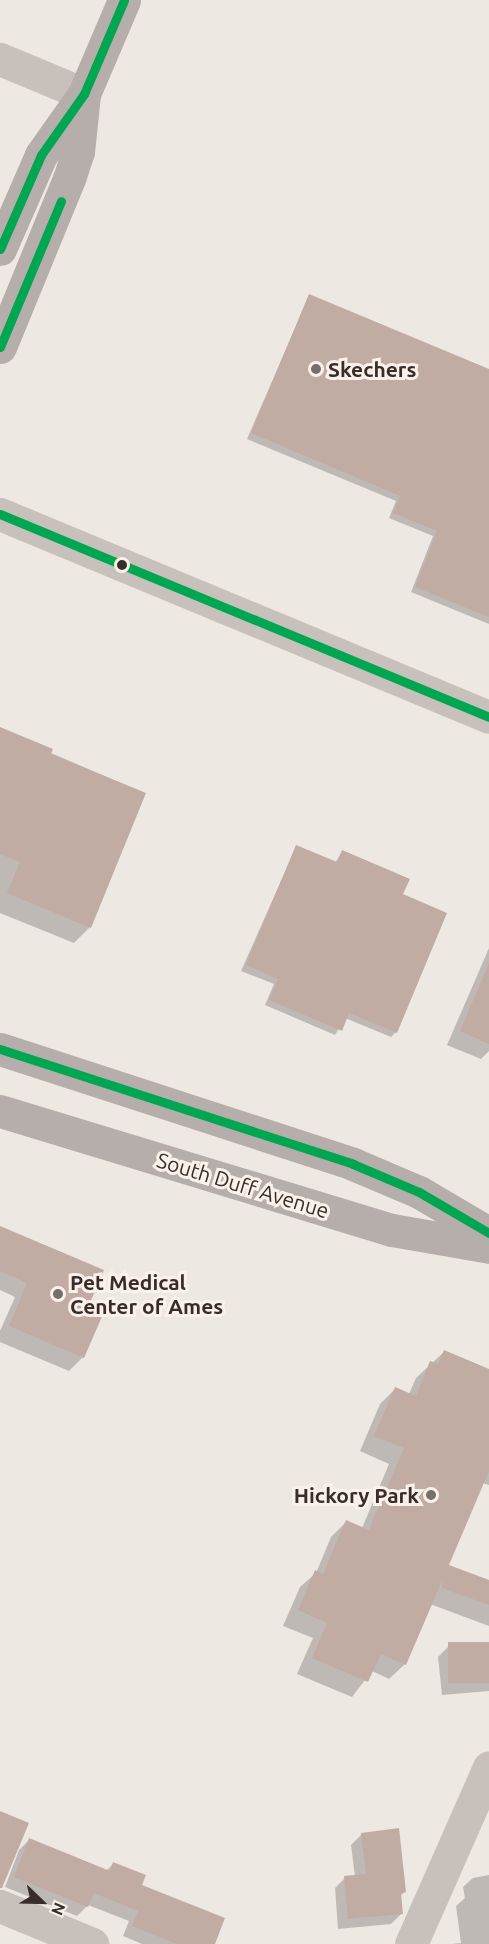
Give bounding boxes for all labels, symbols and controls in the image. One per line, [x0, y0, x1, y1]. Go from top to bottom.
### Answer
place label: Skechers [328, 356, 416, 382]
marker: Skechers [309, 362, 323, 376]
unlabelled marker [116, 559, 128, 571]
street label: South Duff Avenue [154, 1147, 332, 1223]
place label: Pet Medical Center of Ames [70, 1269, 223, 1319]
marker: Pet Medical Center of Ames [51, 1287, 65, 1301]
place label: Hickory Park [294, 1482, 419, 1508]
marker: Hickory Park [424, 1488, 438, 1502]
north arrow [12, 1872, 72, 1932]
text: N [48, 1900, 69, 1918]

